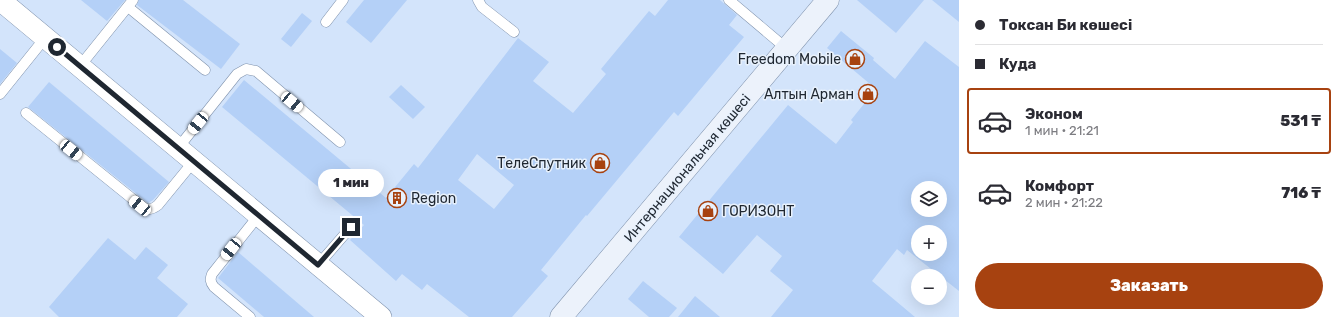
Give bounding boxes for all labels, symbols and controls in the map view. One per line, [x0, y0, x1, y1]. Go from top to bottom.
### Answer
text: Токсан Би көшесі [999, 16, 1132, 34]
route start [48, 38, 66, 56]
shop icon: Freedom Mobile [844, 48, 866, 70]
place label: Freedom Mobile [738, 51, 841, 68]
text: Куда [999, 55, 1036, 73]
shop icon: Алтын Арман [857, 83, 879, 105]
place label: Алтын Арман [764, 86, 854, 103]
car [279, 90, 305, 114]
street label: Интернациональная көшесі [620, 91, 754, 246]
icon: car [977, 103, 1013, 139]
text: Эконом [1025, 105, 1083, 123]
car [186, 110, 210, 136]
text: 531 ₸ [1280, 112, 1321, 130]
text: 1 мин · 21:21 [1025, 123, 1099, 138]
car [58, 138, 84, 162]
shop icon: ТелеСпутник [589, 152, 611, 174]
place label: ТелеСпутник [497, 155, 586, 172]
callout: 1 мин [318, 169, 384, 197]
text: 1 мин [333, 175, 369, 190]
icon: car [977, 175, 1013, 211]
text: Комфорт [1025, 177, 1094, 195]
map controls [911, 181, 947, 305]
button: layers [911, 181, 947, 217]
text: 716 ₸ [1281, 184, 1321, 202]
building icon: Region [386, 187, 408, 209]
place label: Region [411, 190, 456, 207]
car [127, 194, 153, 218]
text: 2 мин · 21:22 [1025, 195, 1103, 210]
shop icon: ГОРИЗОНТ [697, 200, 719, 222]
place label: ГОРИЗОНТ [722, 203, 794, 220]
route end [342, 218, 360, 236]
button: + [911, 225, 947, 261]
car [219, 236, 243, 262]
button: Заказать [975, 263, 1323, 309]
button: − [911, 269, 947, 305]

